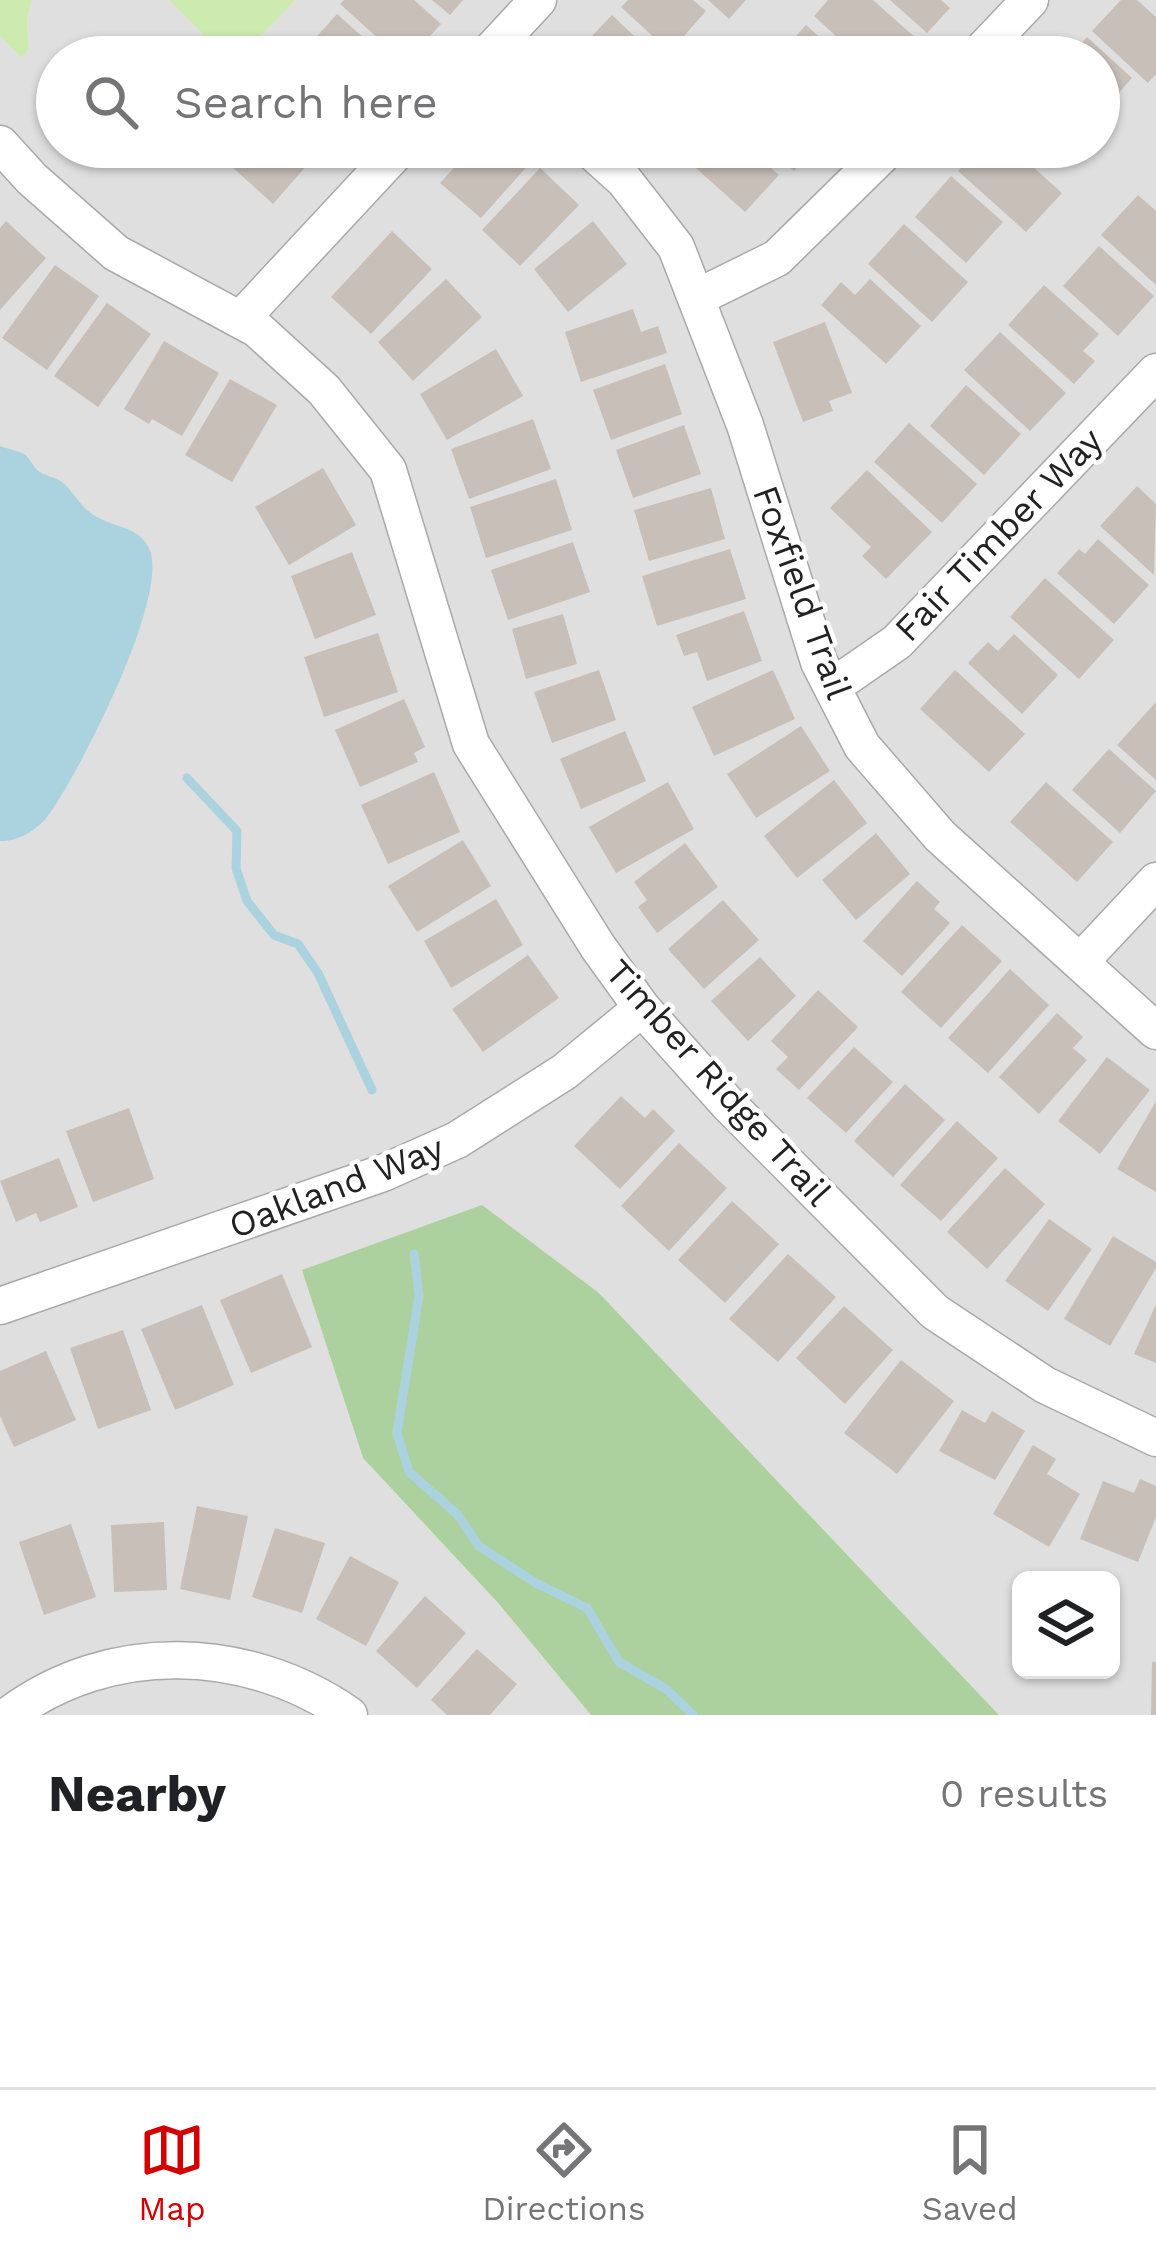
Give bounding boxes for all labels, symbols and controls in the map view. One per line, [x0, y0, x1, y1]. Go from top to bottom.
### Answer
search box [36, 36, 1120, 168]
icon: search [78, 69, 144, 135]
text: Search here [174, 76, 438, 129]
street label: Fair Timber Way [886, 419, 1111, 650]
street label: Foxfield Trail [744, 480, 860, 705]
street label: Timber Ridge Trail [597, 951, 840, 1214]
street label: Oakland Way [223, 1127, 450, 1247]
map controls [1012, 1571, 1120, 1679]
button: layers [1012, 1571, 1120, 1679]
text: Nearby [48, 1764, 226, 1823]
text: 0 results [940, 1771, 1108, 1816]
tab: Map [138, 2117, 206, 2228]
tab: Directions [482, 2117, 645, 2228]
tab: Saved [922, 2117, 1018, 2228]

